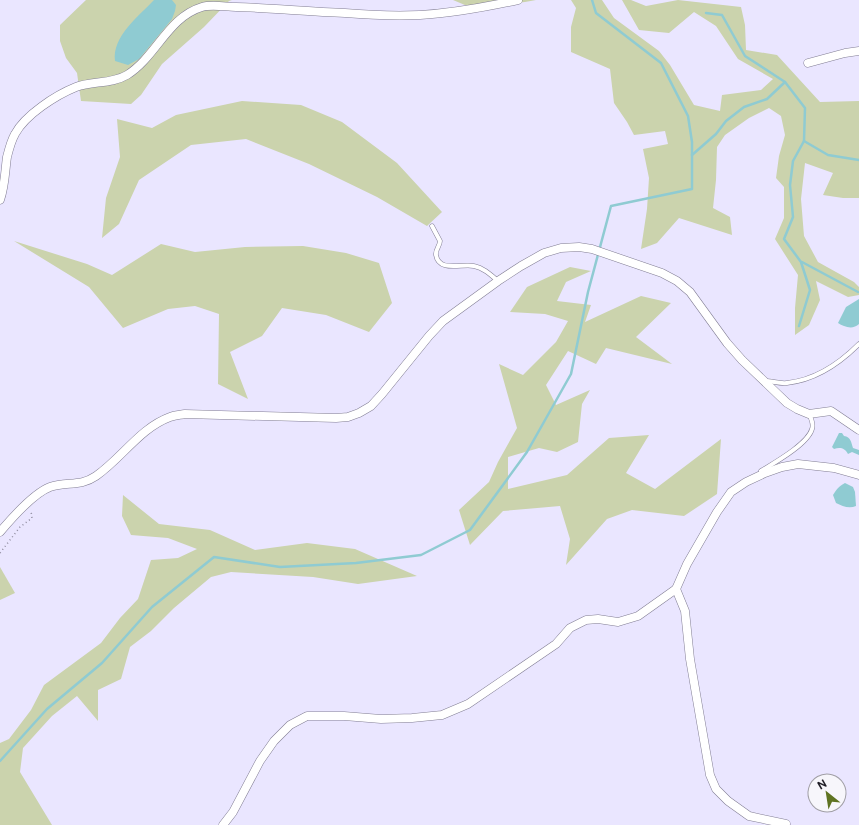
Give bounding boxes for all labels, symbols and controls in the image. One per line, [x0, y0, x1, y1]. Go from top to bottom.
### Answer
north arrow [807, 773, 847, 813]
text: N [815, 777, 829, 792]

